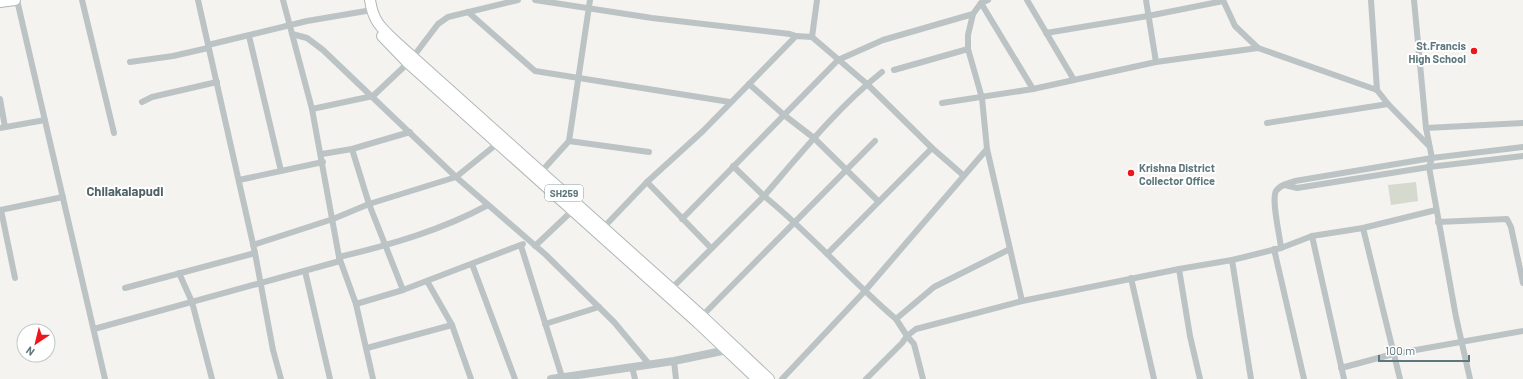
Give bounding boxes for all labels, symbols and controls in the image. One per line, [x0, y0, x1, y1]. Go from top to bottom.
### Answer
place label: St.Francis High School [1409, 39, 1466, 65]
marker: St.Francis High School [1469, 46, 1479, 56]
place label: Krishna District Collector Office [1139, 161, 1215, 187]
marker: Krishna District Collector Office [1126, 168, 1136, 178]
district label: Chilakalapudi [86, 183, 164, 199]
road number: SH259 [545, 185, 583, 201]
north arrow [16, 323, 56, 363]
scale bar [1379, 337, 1469, 363]
text: 100 m [1385, 343, 1415, 357]
text: N [23, 344, 37, 359]

